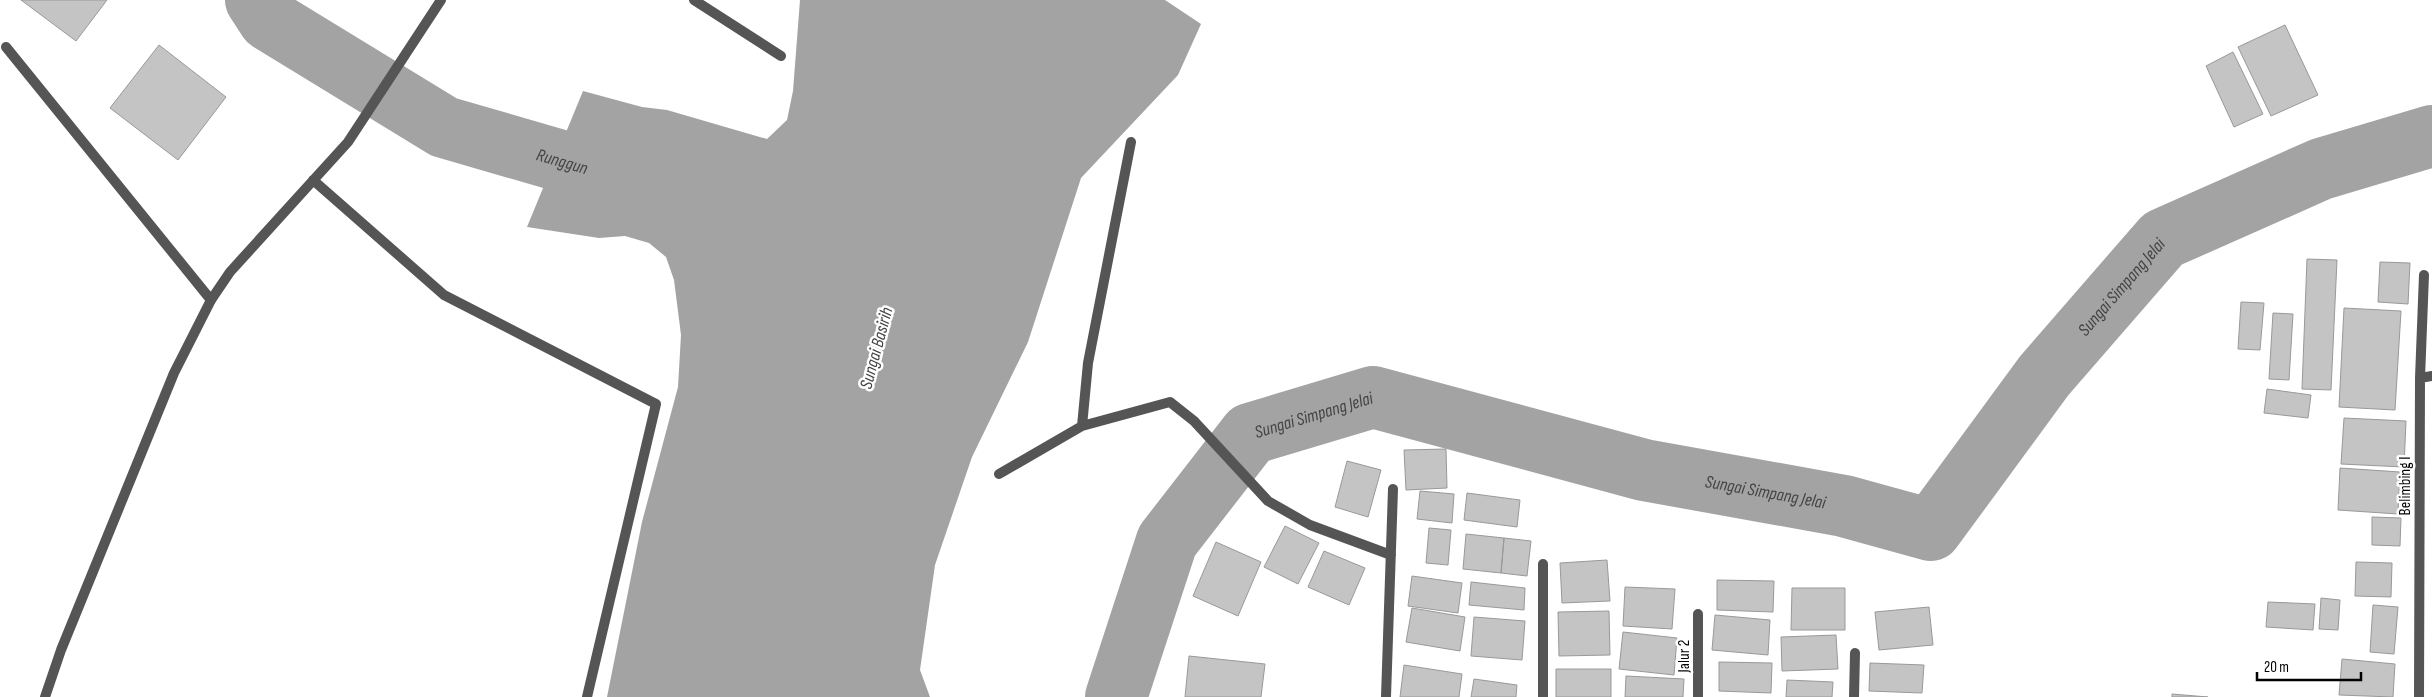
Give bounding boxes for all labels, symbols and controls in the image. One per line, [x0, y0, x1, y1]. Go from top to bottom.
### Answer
water label: Runggun [534, 144, 591, 179]
water label: Sungai Simpang Jelai [2074, 234, 2170, 340]
water label: Sungai Basirih [855, 305, 898, 391]
water label: Sungai Simpang Jelai [1252, 387, 1376, 443]
street label: Belimbing I [2396, 457, 2415, 515]
water label: Sungai Simpang Jelai [1703, 471, 1828, 514]
street label: Jalur 2 [1675, 640, 1694, 673]
scale bar [2257, 650, 2361, 682]
text: 20 m [2264, 658, 2289, 677]

